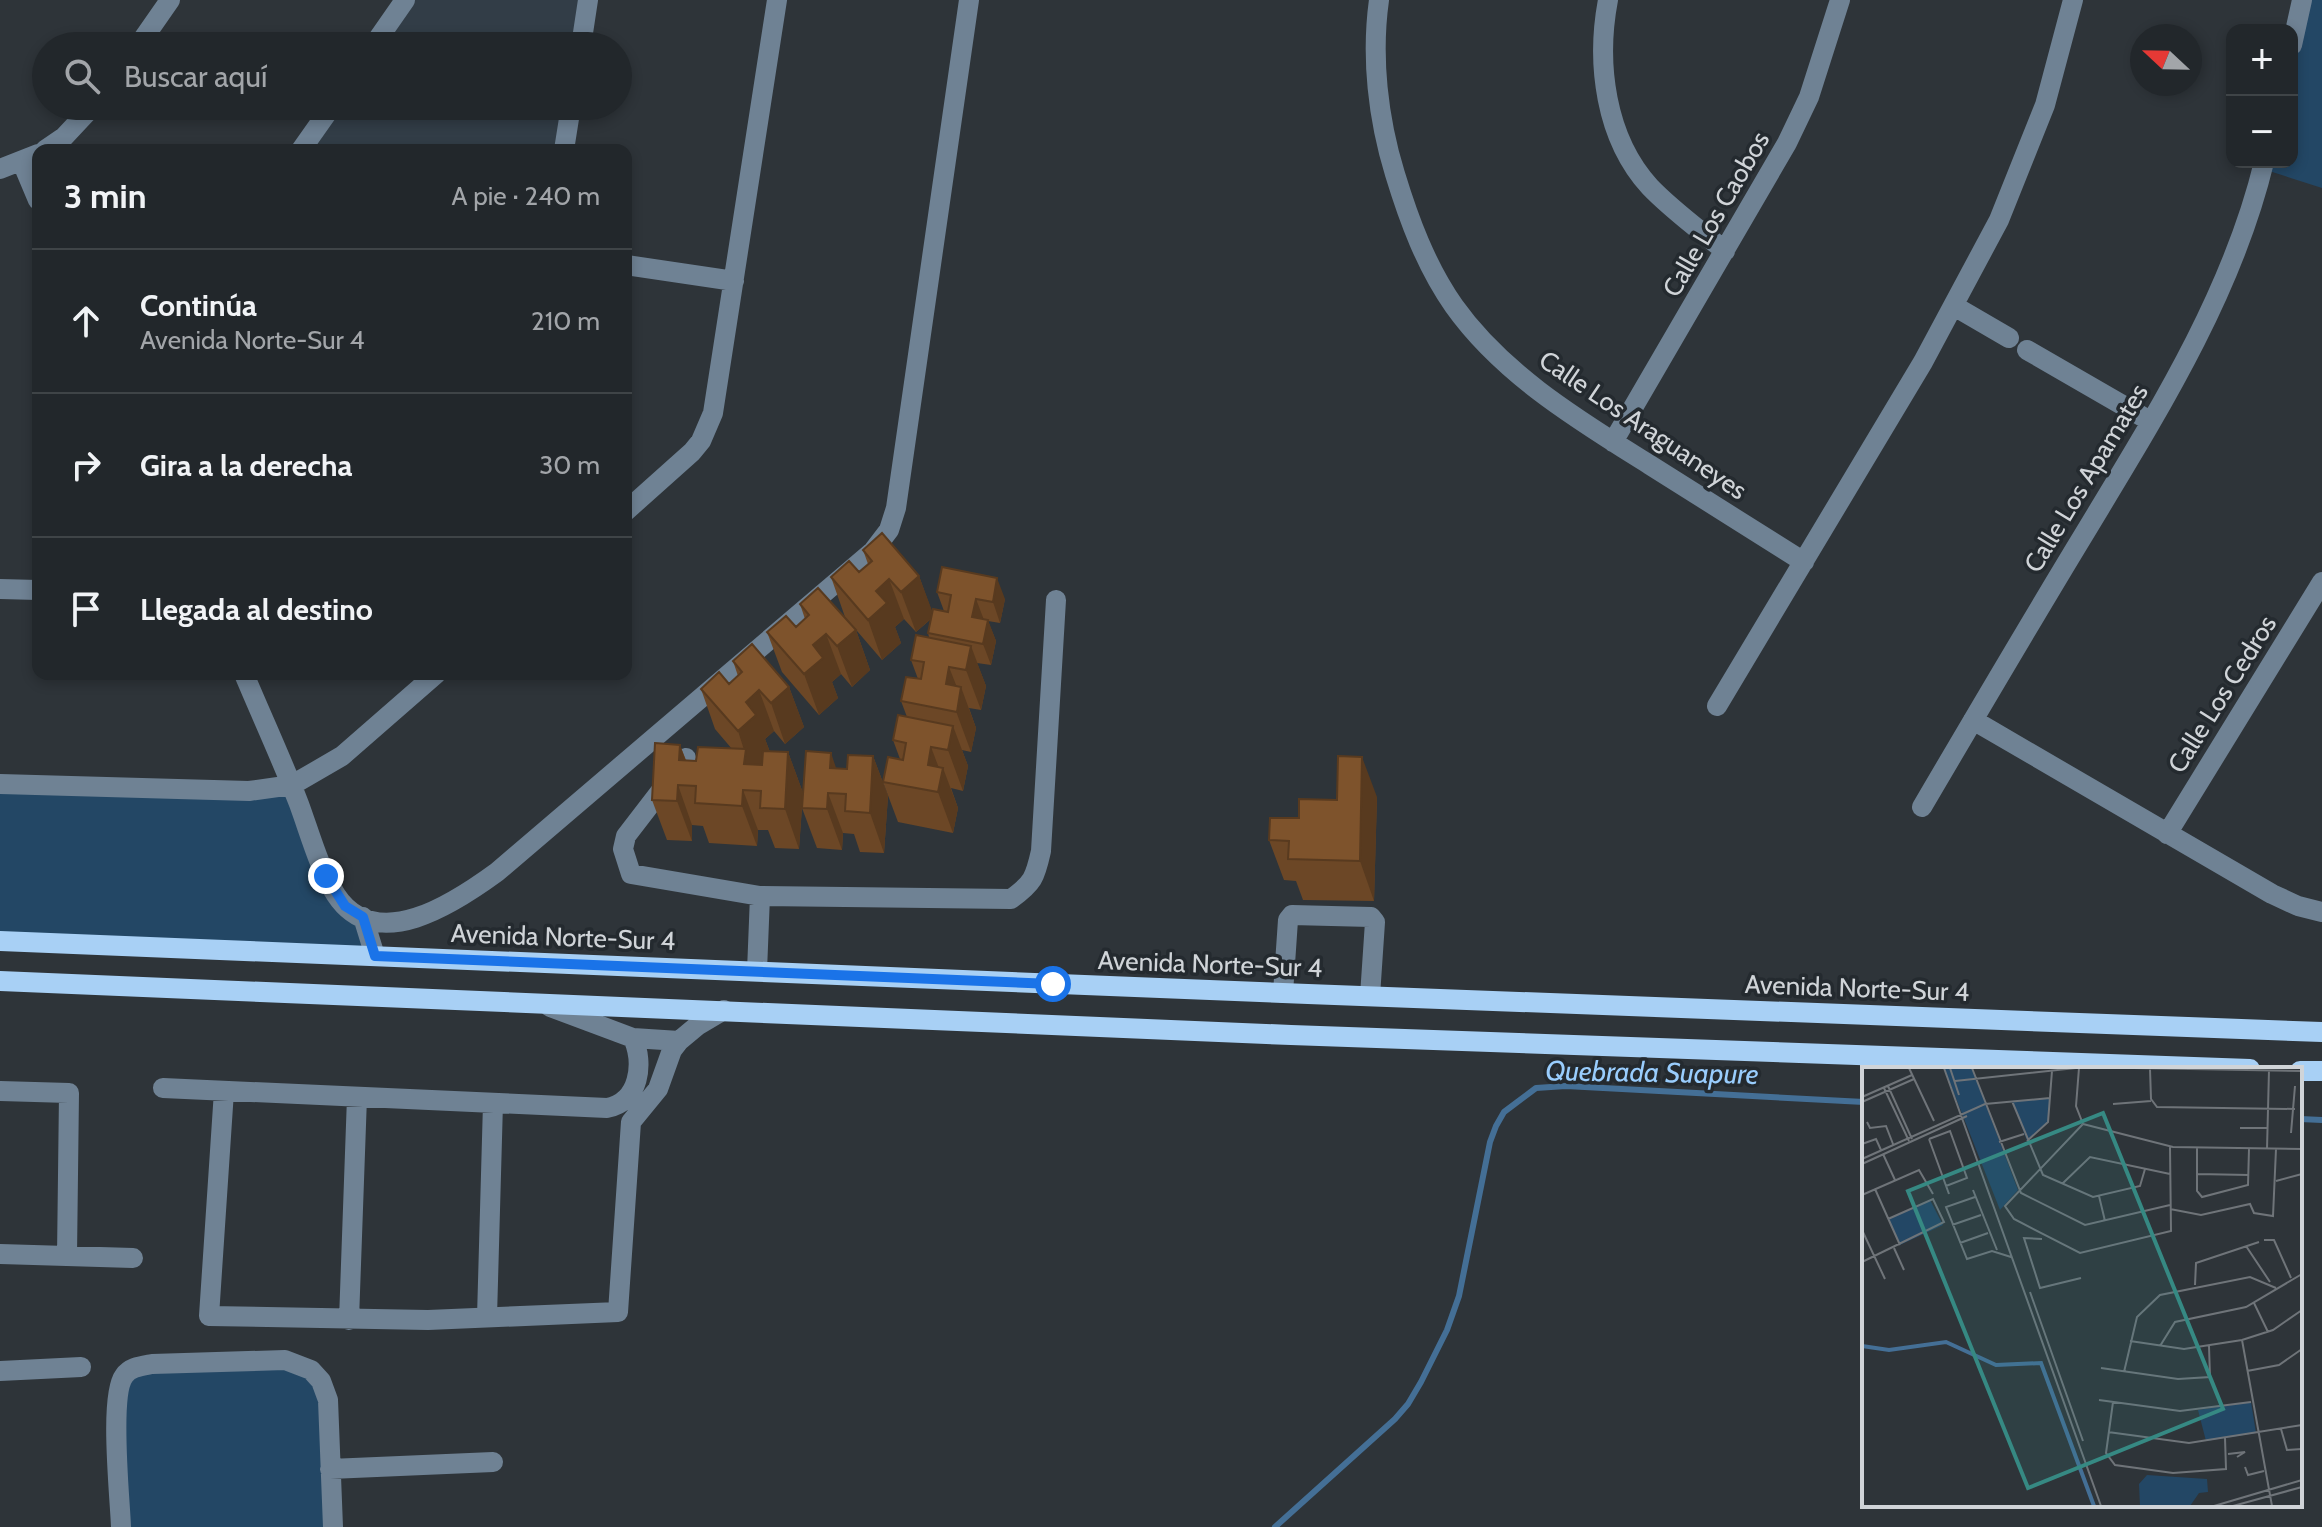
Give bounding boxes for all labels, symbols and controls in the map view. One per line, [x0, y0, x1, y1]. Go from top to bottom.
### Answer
north arrow [2130, 24, 2202, 96]
map controls [2226, 24, 2298, 168]
button: + [2226, 24, 2298, 96]
search box [32, 32, 632, 120]
icon: search [60, 54, 104, 98]
text: Buscar aquí [124, 58, 267, 95]
button: − [2226, 96, 2298, 168]
street label: Calle Los Caobos [1656, 125, 1776, 302]
text: 3 min [64, 175, 146, 217]
text: A pie · 240 m [451, 180, 600, 212]
text: Continúa [140, 287, 257, 324]
icon: ahead [64, 299, 108, 343]
text: 210 m [531, 305, 600, 337]
text: Avenida Norte-Sur 4 [140, 324, 365, 356]
street label: Calle Los Araguaneyes [1533, 344, 1753, 507]
street label: Calle Los Apamates [2017, 378, 2155, 578]
icon: right [64, 443, 108, 487]
text: Gira a la derecha [140, 447, 352, 484]
text: 30 m [539, 449, 600, 481]
icon: arrive [64, 587, 108, 631]
text: Llegada al destino [140, 591, 373, 628]
street label: Calle Los Cedros [2161, 609, 2283, 779]
route end [308, 858, 344, 894]
street label: Avenida Norte-Sur 4 [450, 917, 676, 957]
street label: Avenida Norte-Sur 4 [1097, 944, 1323, 984]
route start [1035, 966, 1071, 1002]
street label: Avenida Norte-Sur 4 [1744, 968, 1970, 1008]
water label: Quebrada Suapure [1545, 1053, 1759, 1091]
inset map [1862, 1067, 2302, 1507]

